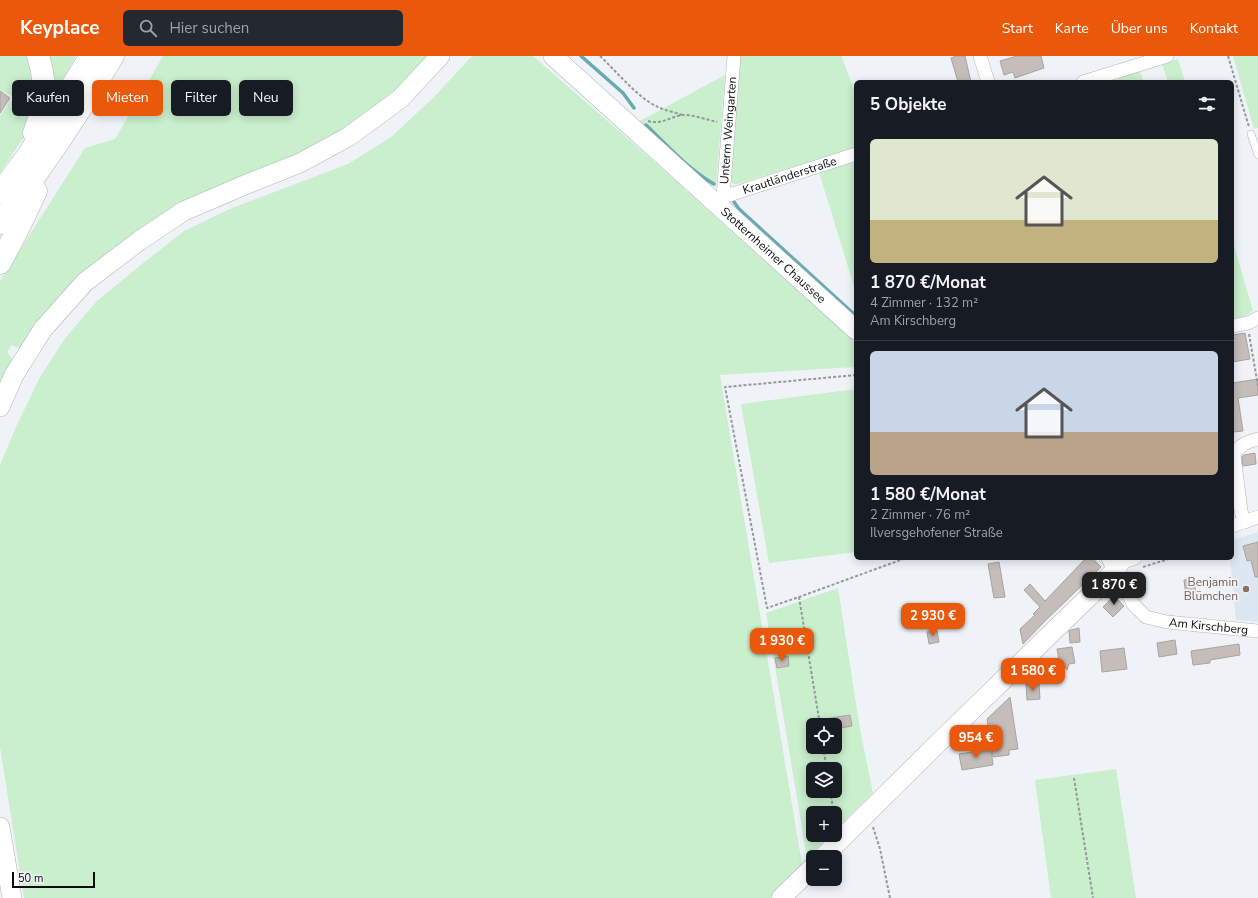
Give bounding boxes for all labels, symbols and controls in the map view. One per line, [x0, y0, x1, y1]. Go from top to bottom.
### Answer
search box [123, 10, 403, 46]
text: Keyplace [20, 15, 99, 41]
icon: search [137, 17, 159, 39]
text: Hier suchen [169, 18, 249, 38]
text: Start [1002, 19, 1033, 38]
text: Karte [1055, 19, 1089, 38]
text: Über uns [1111, 19, 1168, 38]
text: Kontakt [1190, 19, 1238, 38]
street label: Unterm Weingarten [716, 76, 740, 185]
chip: Kaufen [12, 80, 84, 116]
chip: Mieten [92, 80, 163, 116]
chip: Filter [171, 80, 231, 116]
chip: Neu [239, 80, 293, 116]
text: 5 Objekte [870, 93, 946, 116]
icon: filters [1196, 93, 1218, 115]
street label: Krautländerstraße [741, 153, 839, 198]
icon: home [1008, 165, 1080, 237]
street label: Stotternheimer Chaussee [717, 204, 829, 307]
text: 1 870 €/Monat [870, 271, 986, 294]
text: 4 Zimmer · 132 m² [870, 294, 978, 312]
text: Am Kirschberg [870, 312, 956, 330]
icon: home [1008, 377, 1080, 449]
text: 1 580 €/Monat [870, 483, 986, 506]
text: 2 Zimmer · 76 m² [870, 506, 970, 524]
text: Ilversgehofener Straße [870, 524, 1003, 542]
pin: 1 870 € [1077, 572, 1151, 606]
place label: Benjamin Blümchen [1184, 574, 1238, 604]
text: 1 870 € [1091, 576, 1137, 594]
marker: Benjamin Blümchen [1241, 584, 1251, 594]
pin: 2 930 € [896, 603, 970, 637]
text: 2 930 € [910, 607, 956, 625]
street label: Am Kirschberg [1168, 614, 1249, 638]
pin: 1 930 € [745, 628, 819, 662]
text: 1 930 € [759, 632, 805, 650]
pin: 1 580 € [996, 658, 1070, 692]
text: 1 580 € [1010, 662, 1056, 680]
map controls [806, 718, 842, 886]
button: locate [806, 718, 842, 754]
pin: 954 € [948, 725, 1004, 759]
text: 954 € [959, 729, 993, 747]
button: layers [806, 762, 842, 798]
button: + [806, 806, 842, 842]
button: − [806, 850, 842, 886]
scale bar [12, 870, 95, 889]
text: 50 m [18, 871, 43, 886]

